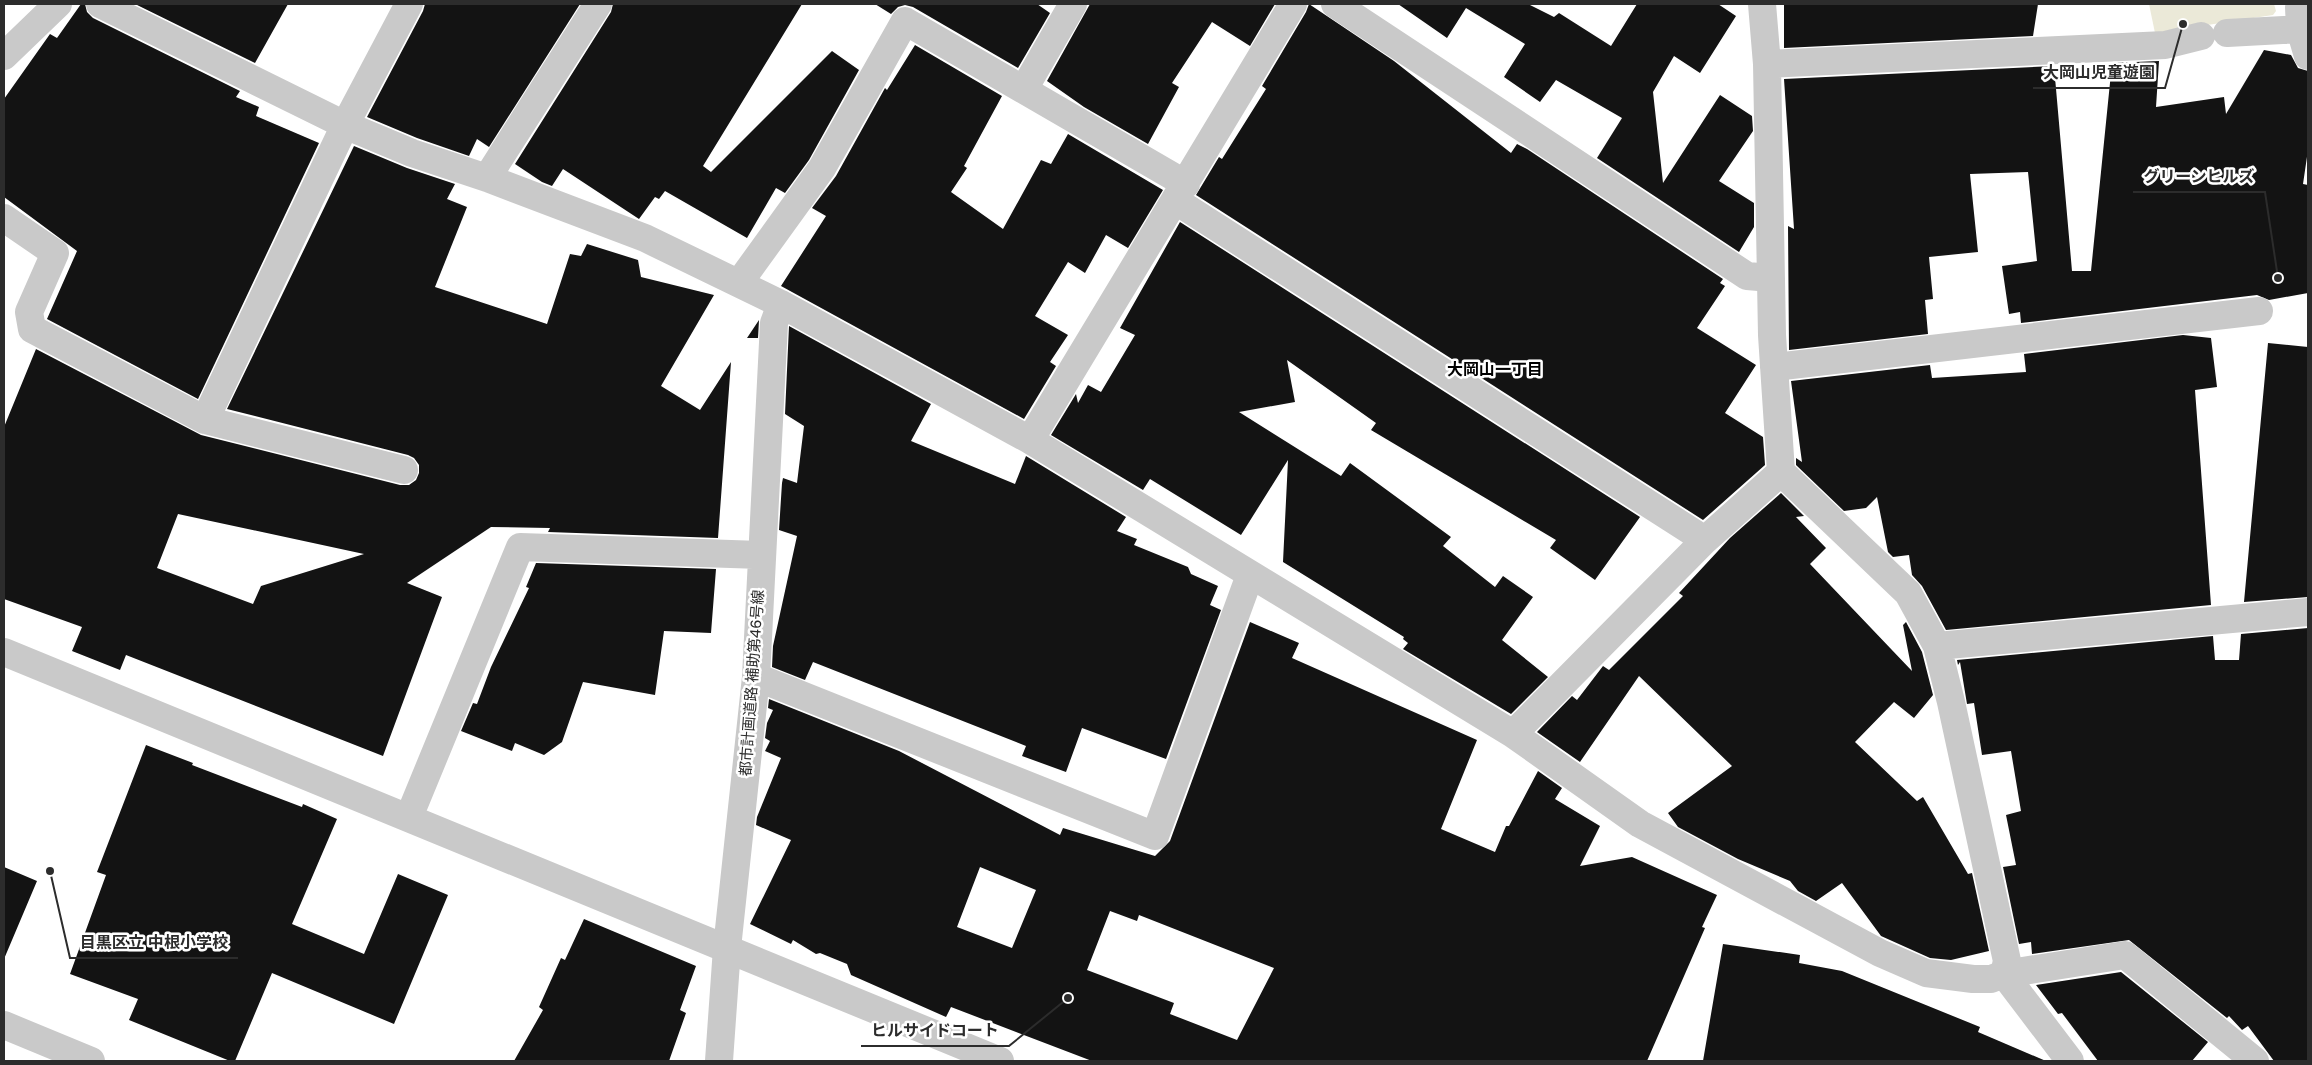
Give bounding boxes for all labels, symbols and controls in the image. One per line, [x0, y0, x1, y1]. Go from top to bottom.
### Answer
callout: 大岡山児童遊園 [2033, 57, 2165, 88]
text: 大岡山児童遊園 [2043, 62, 2155, 82]
callout: グリーンヒルズ [2133, 161, 2265, 192]
text: グリーンヒルズ [2143, 166, 2255, 186]
district label: 大岡山一丁目 [1447, 359, 1543, 379]
street label: 都市計画道路 補助第46号線 [736, 589, 767, 777]
callout: 目黒区立 中根小学校 [70, 927, 238, 958]
text: 目黒区立 中根小学校 [80, 932, 228, 952]
callout: ヒルサイドコート [861, 1015, 1009, 1046]
text: ヒルサイドコート [871, 1020, 999, 1040]

